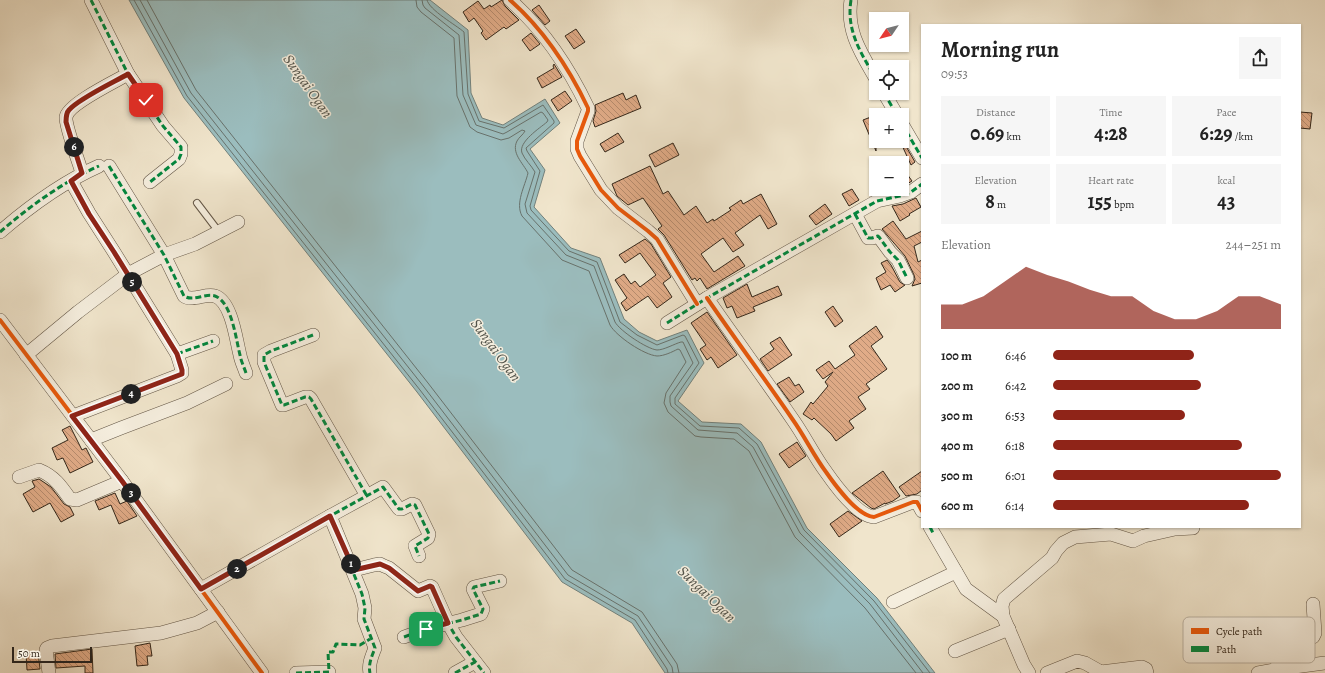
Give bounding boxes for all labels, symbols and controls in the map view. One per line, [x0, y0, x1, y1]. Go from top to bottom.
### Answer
north arrow [869, 12, 909, 52]
map controls [869, 12, 909, 196]
text: Morning run [941, 35, 1059, 65]
button: share [1239, 37, 1281, 79]
water label: Sungai Ogan [279, 50, 337, 122]
button: locate [869, 60, 909, 100]
text: 09:53 [941, 65, 968, 82]
pin [129, 83, 163, 117]
icon: check [135, 89, 157, 111]
text: Distance [976, 105, 1015, 120]
text: Time [1100, 105, 1122, 120]
text: Pace [1216, 105, 1237, 120]
button: + [869, 108, 909, 148]
text: 0.69 [970, 120, 1004, 147]
text: 4:28 [1094, 120, 1128, 147]
text: 6:29 [1200, 120, 1233, 147]
text: km [1004, 129, 1021, 144]
text: /km [1233, 129, 1253, 144]
pin: 6 [64, 137, 84, 157]
text: 6 [71, 139, 77, 154]
button: − [869, 156, 909, 196]
text: Elevation [975, 173, 1017, 188]
text: Heart rate [1088, 173, 1134, 188]
text: kcal [1218, 173, 1235, 188]
text: 8 [985, 188, 995, 215]
text: 155 [1088, 188, 1112, 215]
text: 43 [1217, 188, 1235, 215]
text: m [995, 197, 1006, 212]
text: bpm [1112, 197, 1134, 212]
text: Elevation [941, 236, 991, 253]
text: 244–251 m [1226, 236, 1281, 253]
pin: 5 [122, 272, 142, 292]
text: 5 [130, 274, 134, 289]
water label: Sungai Ogan [466, 314, 526, 386]
text: 100 m [941, 347, 972, 364]
text: 6:46 [1005, 347, 1026, 364]
text: 200 m [941, 377, 974, 394]
text: 6:42 [1005, 377, 1026, 394]
pin: 4 [121, 384, 141, 404]
text: 4 [128, 386, 134, 401]
text: 300 m [941, 407, 973, 424]
text: 6:53 [1005, 407, 1025, 424]
text: 400 m [941, 437, 973, 454]
text: 6:18 [1005, 437, 1025, 454]
text: 500 m [941, 467, 973, 484]
text: 6:01 [1005, 467, 1025, 484]
pin: 3 [121, 483, 141, 503]
text: 3 [129, 485, 133, 500]
text: 600 m [941, 497, 973, 514]
text: 6:14 [1005, 497, 1024, 514]
pin: 1 [341, 554, 361, 574]
text: 1 [349, 556, 353, 571]
pin: 2 [227, 559, 247, 579]
text: 2 [234, 561, 240, 576]
water label: Sungai Ogan [674, 561, 740, 627]
pin [409, 612, 443, 646]
legend [1183, 617, 1315, 663]
icon: arrive [415, 618, 437, 640]
text: Cycle path [1216, 624, 1263, 639]
text: Path [1216, 642, 1237, 657]
scale bar [12, 645, 92, 664]
text: 50 m [18, 646, 40, 661]

